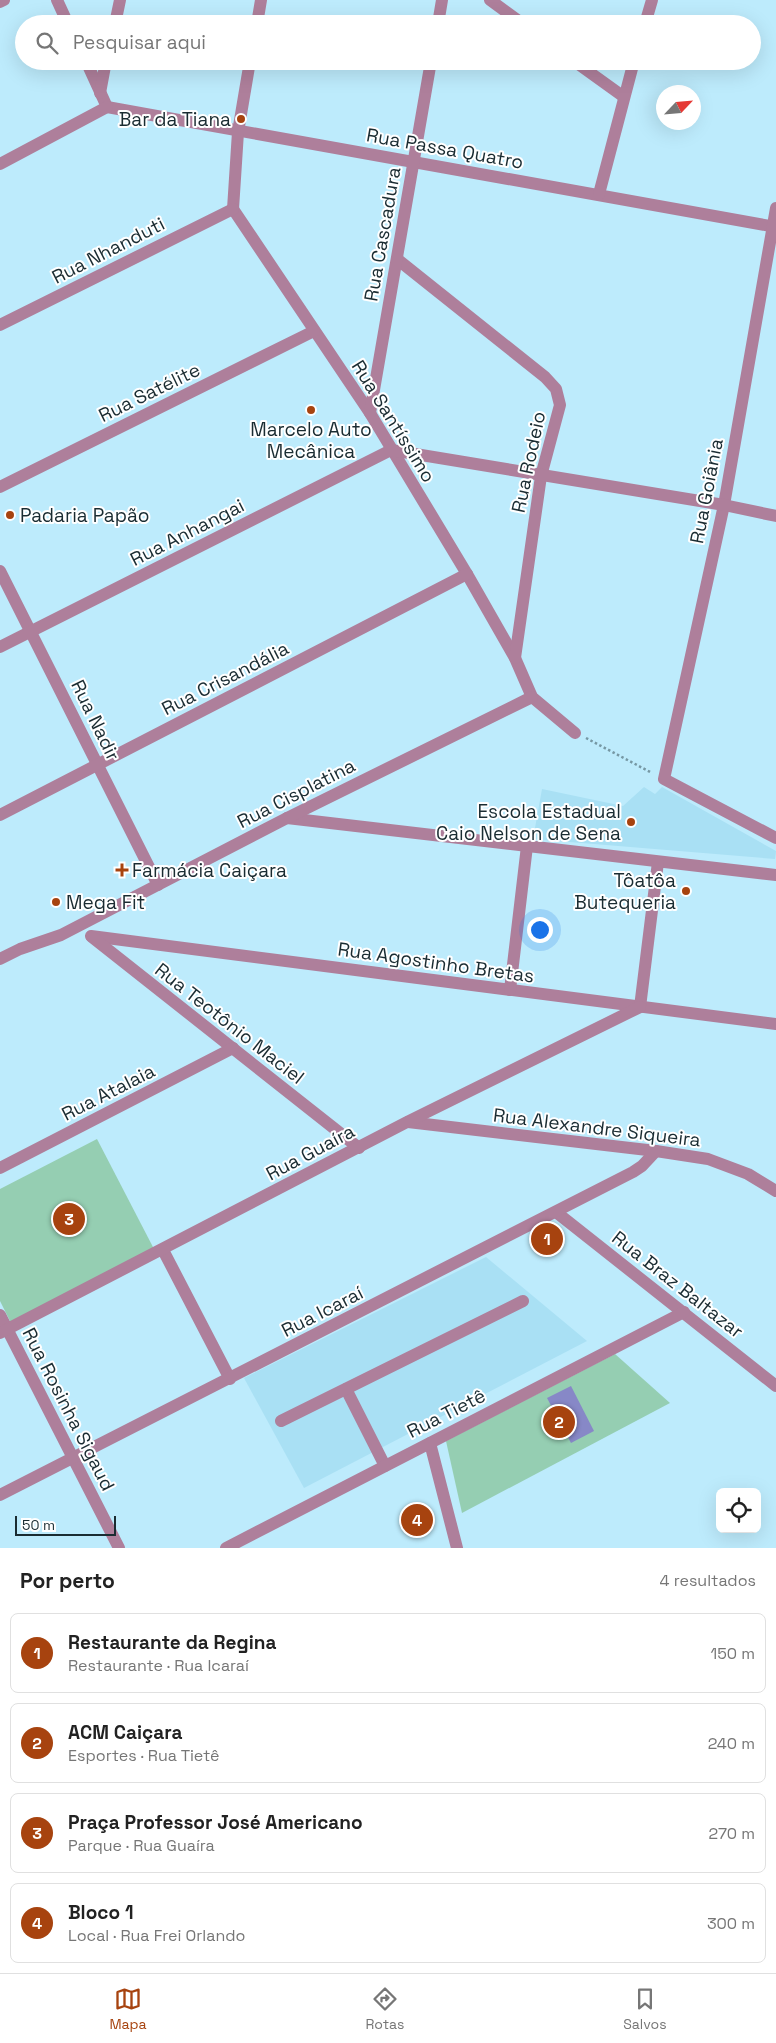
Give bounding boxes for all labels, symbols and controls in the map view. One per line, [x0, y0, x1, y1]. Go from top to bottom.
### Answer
search box [15, 15, 761, 70]
icon: search [33, 29, 61, 57]
text: Pesquisar aqui [73, 30, 206, 55]
north arrow [656, 85, 701, 130]
place label: Bar da Tiana [119, 107, 231, 132]
marker: Bar da Tiana [235, 113, 247, 125]
street label: Rua Passa Quatro [364, 122, 525, 175]
street label: Rua Cascadura [358, 165, 407, 303]
street label: Rua Nhanduti [48, 211, 169, 290]
street label: Rua Santíssimo [346, 355, 441, 487]
street label: Rua Satélite [94, 357, 204, 428]
marker: Marcelo Auto Mecânica [305, 404, 317, 416]
street label: Rua Rodeio [506, 409, 551, 515]
place label: Marcelo Auto Mecânica [250, 417, 372, 464]
street label: Rua Goiânia [684, 436, 729, 546]
street label: Rua Anhangai [126, 493, 248, 572]
place label: Padaria Papão [20, 503, 149, 528]
marker: Padaria Papão [4, 509, 16, 521]
street label: Rua Crisandália [157, 636, 293, 721]
street label: Rua Nadir [65, 676, 126, 765]
street label: Rua Cisplatina [233, 753, 360, 834]
place label: Escola Estadual Caio Nelson de Sena [436, 799, 621, 846]
marker: Escola Estadual Caio Nelson de Sena [625, 816, 637, 828]
place label: Farmácia Caiçara [132, 858, 287, 883]
marker: Farmácia Caiçara [116, 864, 128, 876]
place label: Tôatôa Butequeria [574, 868, 676, 915]
marker: Tôatôa Butequeria [680, 885, 692, 897]
place label: Mega Fit [66, 890, 145, 915]
marker: Mega Fit [50, 896, 62, 908]
your location [527, 917, 553, 943]
street label: Rua Agostinho Bretas [336, 936, 536, 989]
street label: Rua Teotônio Maciel [150, 957, 309, 1090]
street label: Rua Atalaia [57, 1058, 159, 1127]
street label: Rua Alexandre Siqueira [492, 1102, 702, 1153]
street label: Rua Guaíra [262, 1119, 359, 1186]
pin: 3 [53, 1200, 85, 1238]
pin: 1 [531, 1220, 563, 1258]
street label: Rua Braz Baltazar [607, 1225, 749, 1344]
street label: Rua Icaraí [277, 1280, 368, 1343]
street label: Rua Rosinha Sigaud [17, 1323, 121, 1495]
street label: Rua Tietê [403, 1383, 490, 1444]
pin: 2 [543, 1403, 575, 1441]
map controls [716, 1488, 761, 1533]
button: locate [716, 1488, 761, 1533]
pin: 4 [401, 1501, 433, 1539]
scale bar [15, 1513, 116, 1536]
text: 50 m [22, 1516, 55, 1534]
text: Por perto [20, 1567, 115, 1594]
text: 4 resultados [660, 1570, 756, 1591]
text: Restaurante da Regina [68, 1630, 276, 1655]
text: 1 [33, 1643, 41, 1664]
text: 150 m [711, 1643, 755, 1664]
text: Restaurante · Rua Icaraí [68, 1655, 249, 1676]
text: ACM Caiçara [68, 1720, 182, 1745]
text: 2 [32, 1733, 42, 1754]
text: 240 m [708, 1733, 755, 1754]
text: Esportes · Rua Tietê [68, 1745, 220, 1766]
text: Praça Professor José Americano [68, 1810, 363, 1835]
text: 3 [32, 1823, 42, 1844]
text: 270 m [708, 1823, 755, 1844]
text: Parque · Rua Guaíra [68, 1835, 215, 1856]
text: Bloco 1 [68, 1900, 133, 1925]
text: 4 [32, 1913, 42, 1934]
text: 300 m [707, 1913, 755, 1934]
text: Local · Rua Frei Orlando [68, 1925, 245, 1946]
tab: Mapa [109, 1985, 147, 2033]
tab: Rotas [365, 1985, 404, 2033]
tab: Salvos [623, 1985, 667, 2033]

